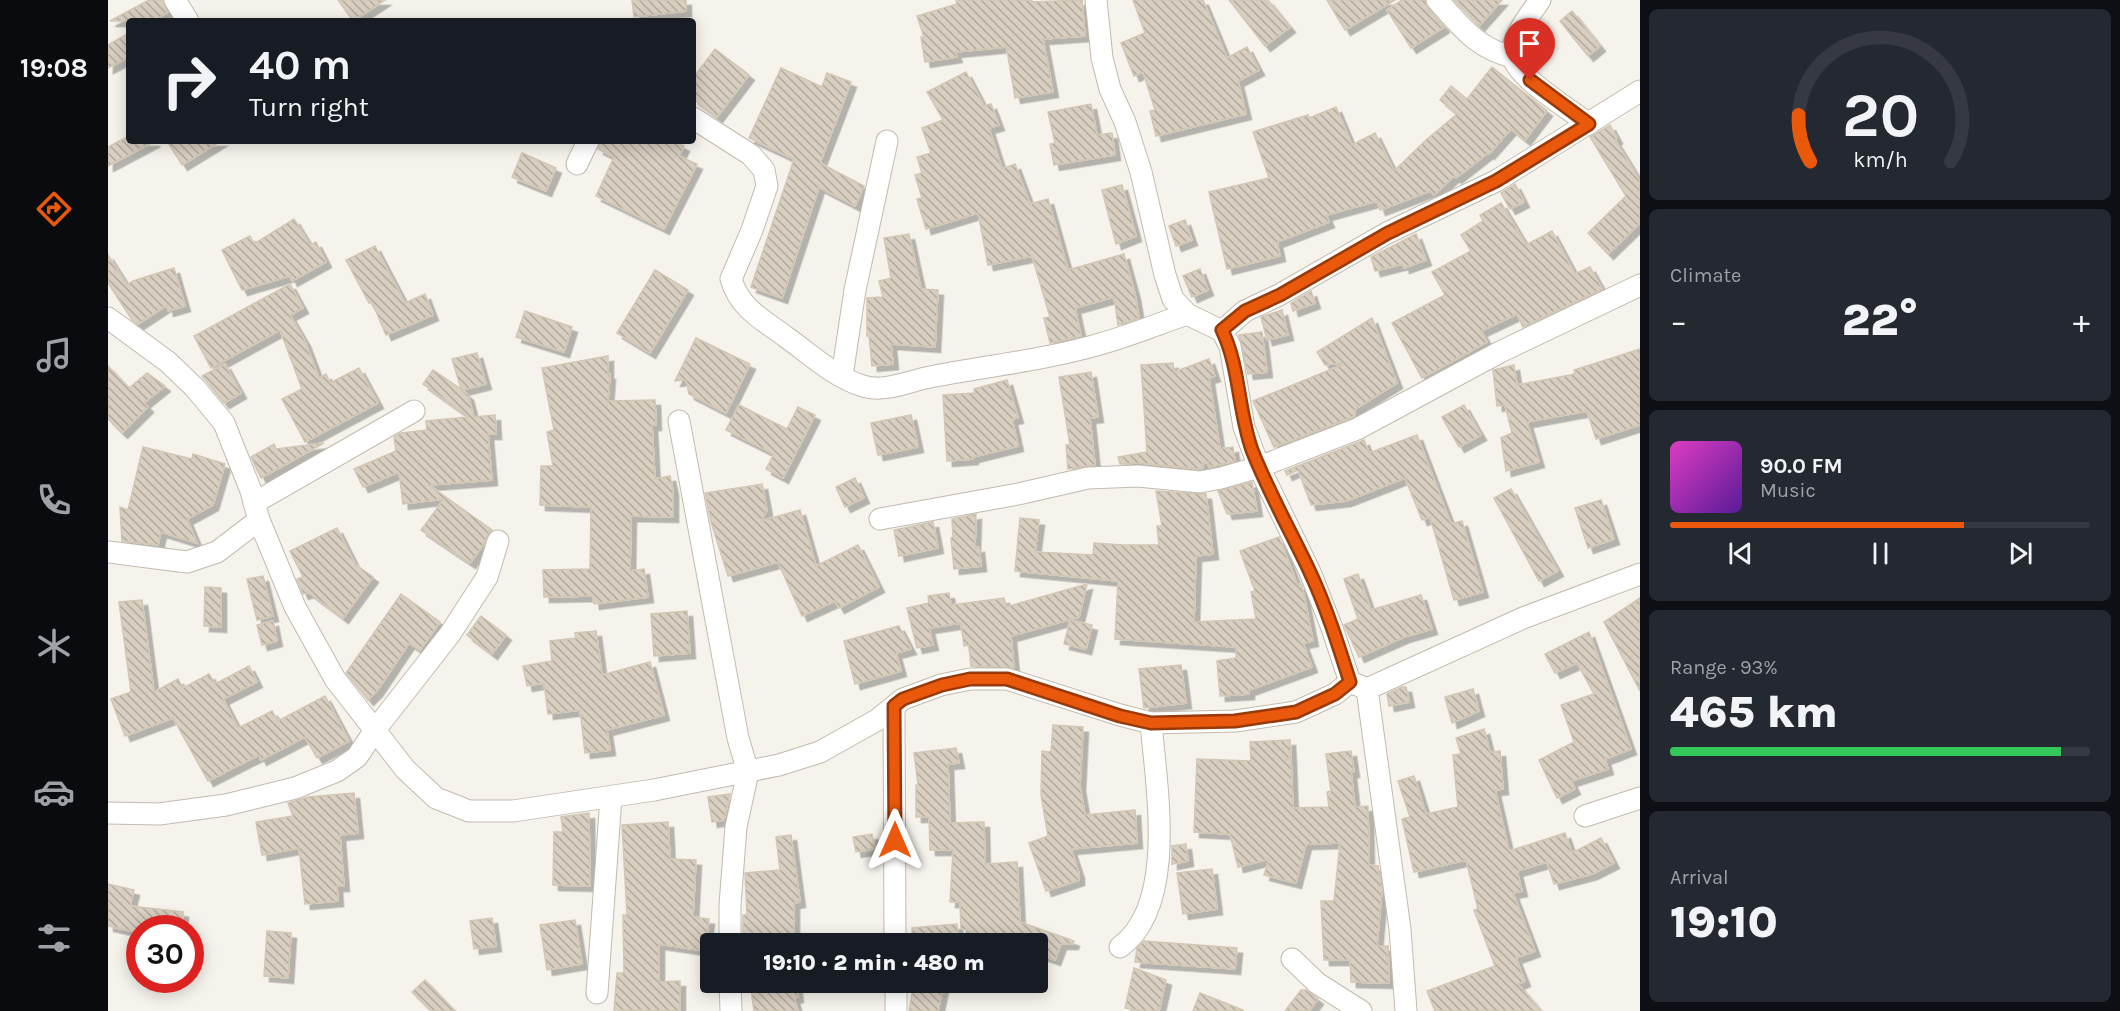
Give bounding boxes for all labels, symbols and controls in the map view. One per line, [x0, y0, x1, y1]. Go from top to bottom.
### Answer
pin [1504, 18, 1555, 80]
icon: arrive [1513, 27, 1546, 60]
text: 40 m [249, 40, 351, 90]
icon: right [150, 42, 228, 120]
text: 19:08 [20, 52, 88, 84]
text: 20 [1841, 79, 1919, 152]
text: Turn right [249, 91, 369, 123]
text: km/h [1853, 147, 1907, 172]
icon: directions [33, 188, 75, 230]
text: Climate [1670, 264, 1741, 287]
text: 22° [1842, 294, 1918, 346]
text: − [1670, 302, 1687, 340]
text: + [2073, 302, 2090, 340]
icon: music [33, 334, 75, 376]
text: 90.0 FM [1760, 453, 1843, 479]
icon: phone [33, 479, 75, 521]
text: Music [1760, 479, 1816, 502]
icon: previous [1724, 537, 1757, 570]
icon: pause [1864, 537, 1897, 570]
icon: next [2004, 537, 2037, 570]
icon: climate [33, 625, 75, 667]
text: Range · 93% [1670, 656, 1778, 679]
text: 465 km [1670, 686, 1838, 738]
icon: car [33, 771, 75, 813]
position arrow [863, 808, 927, 872]
text: Arrival [1670, 866, 1729, 889]
text: 19:10 [1670, 896, 1778, 948]
speed limit sign: 30 [126, 915, 204, 993]
icon: filters [33, 917, 75, 959]
text: 19:10 · 2 min · 480 m [763, 950, 985, 976]

